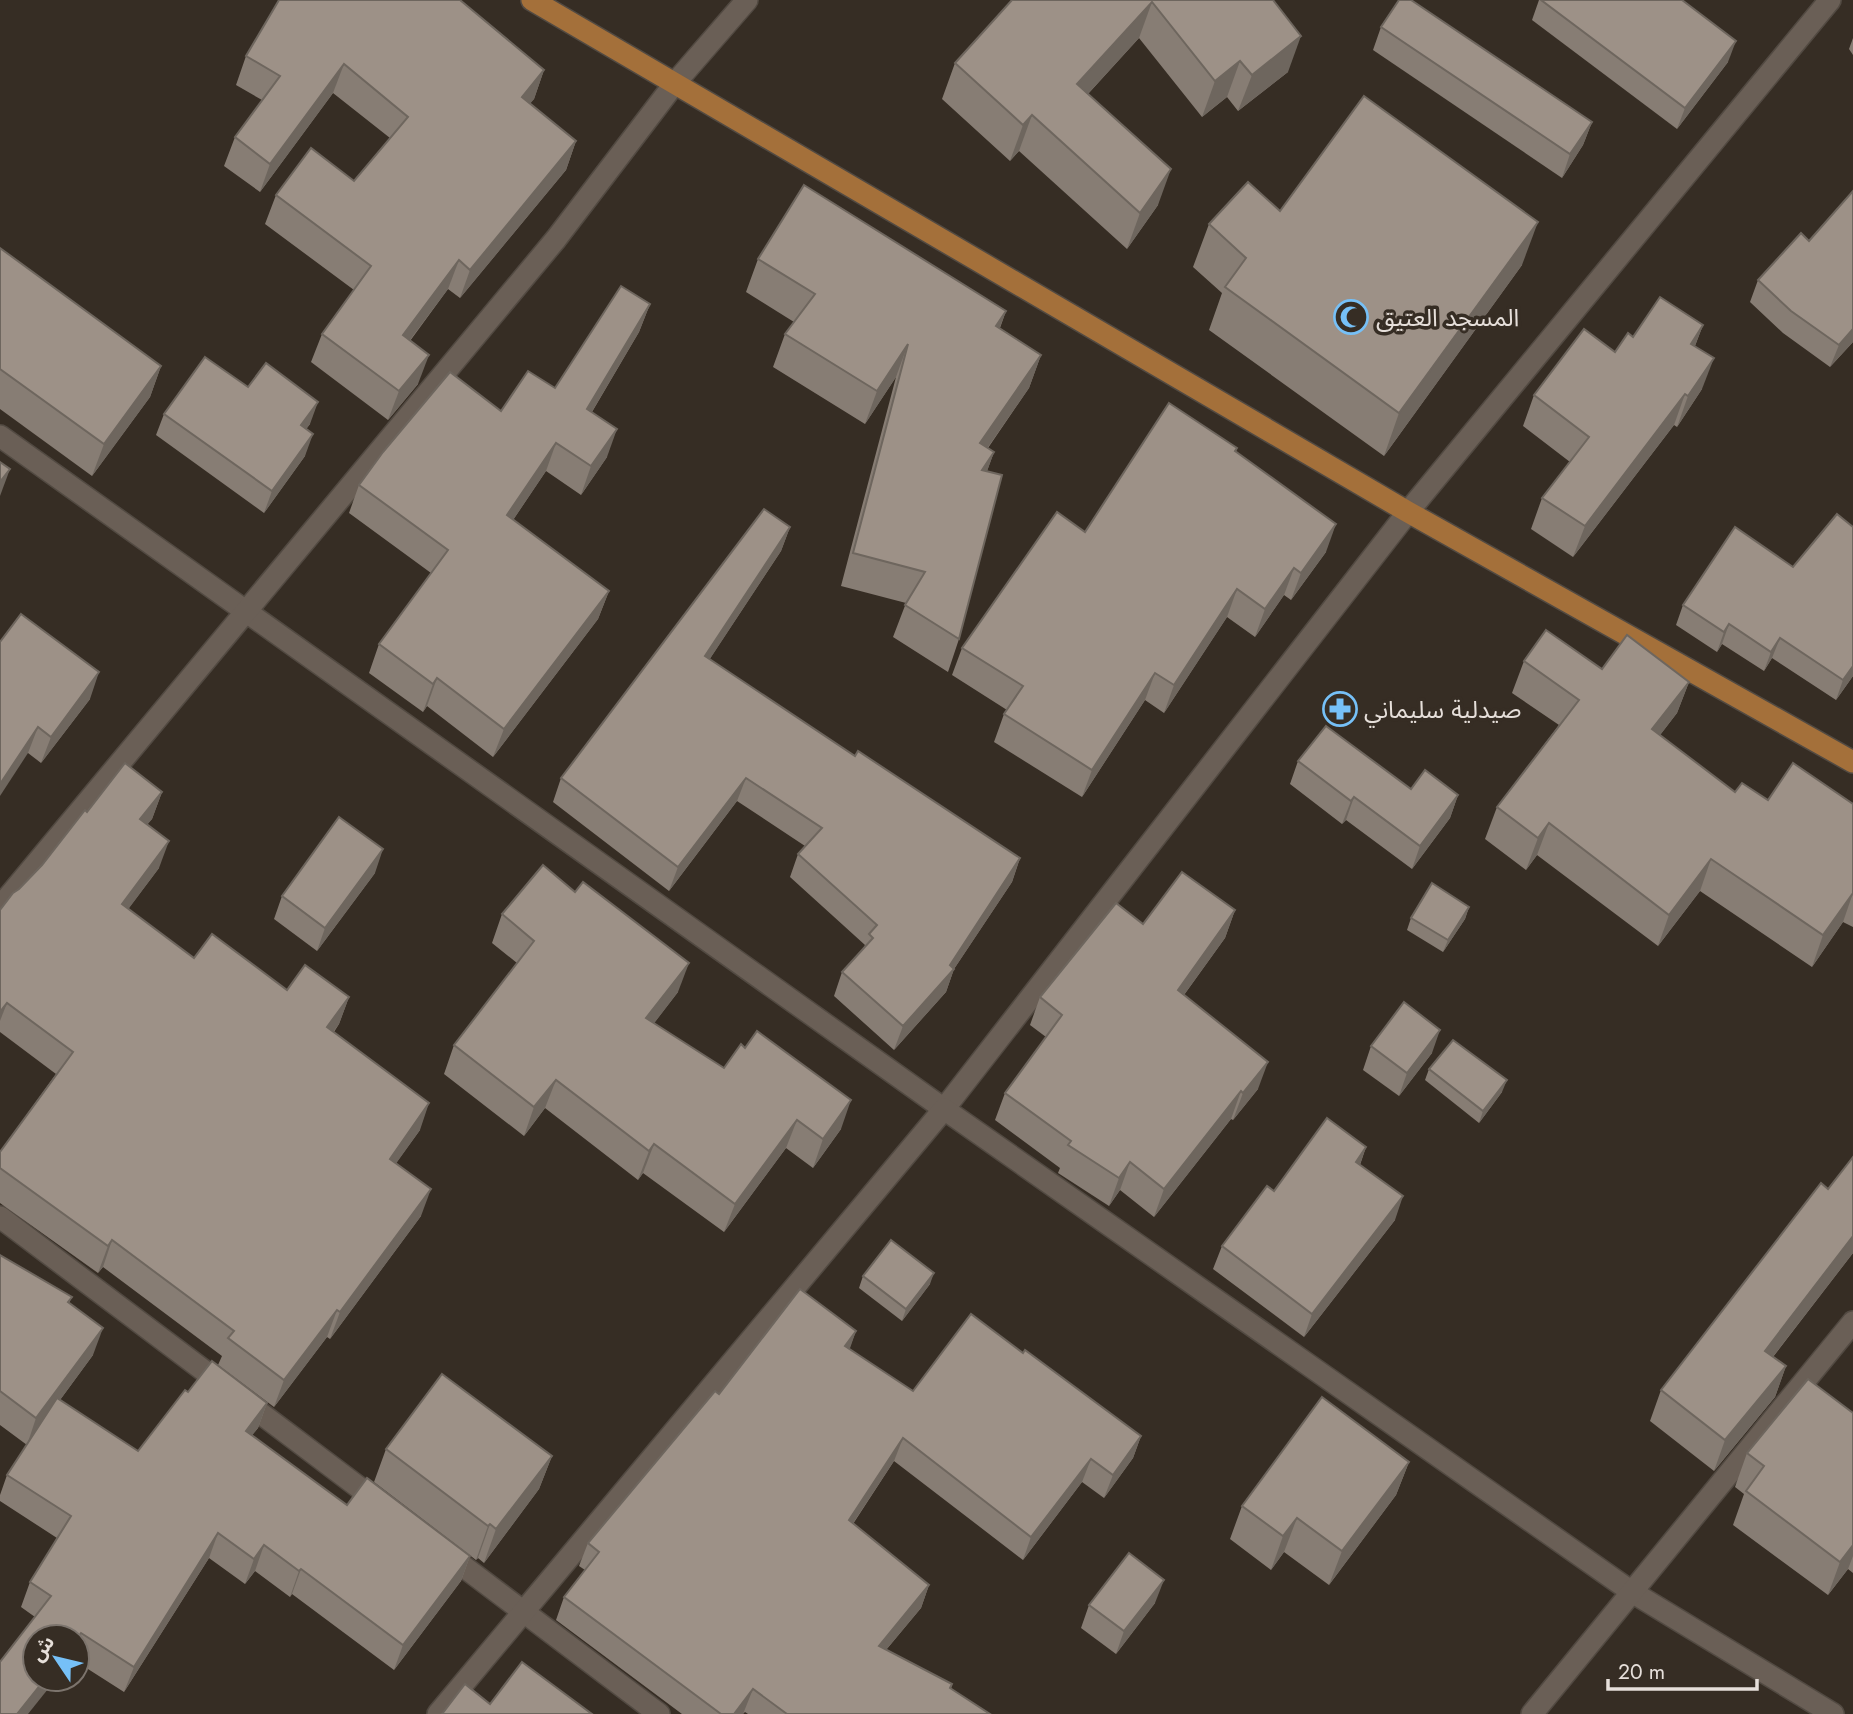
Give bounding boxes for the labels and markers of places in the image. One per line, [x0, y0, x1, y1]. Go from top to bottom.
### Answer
mosque icon: المسجد العتيق [1332, 298, 1370, 336]
place label: المسجد العتيق [1376, 300, 1519, 335]
pharmacy icon: صيدلية سليماني [1321, 690, 1359, 728]
place label: صيدلية سليماني [1364, 692, 1521, 728]

